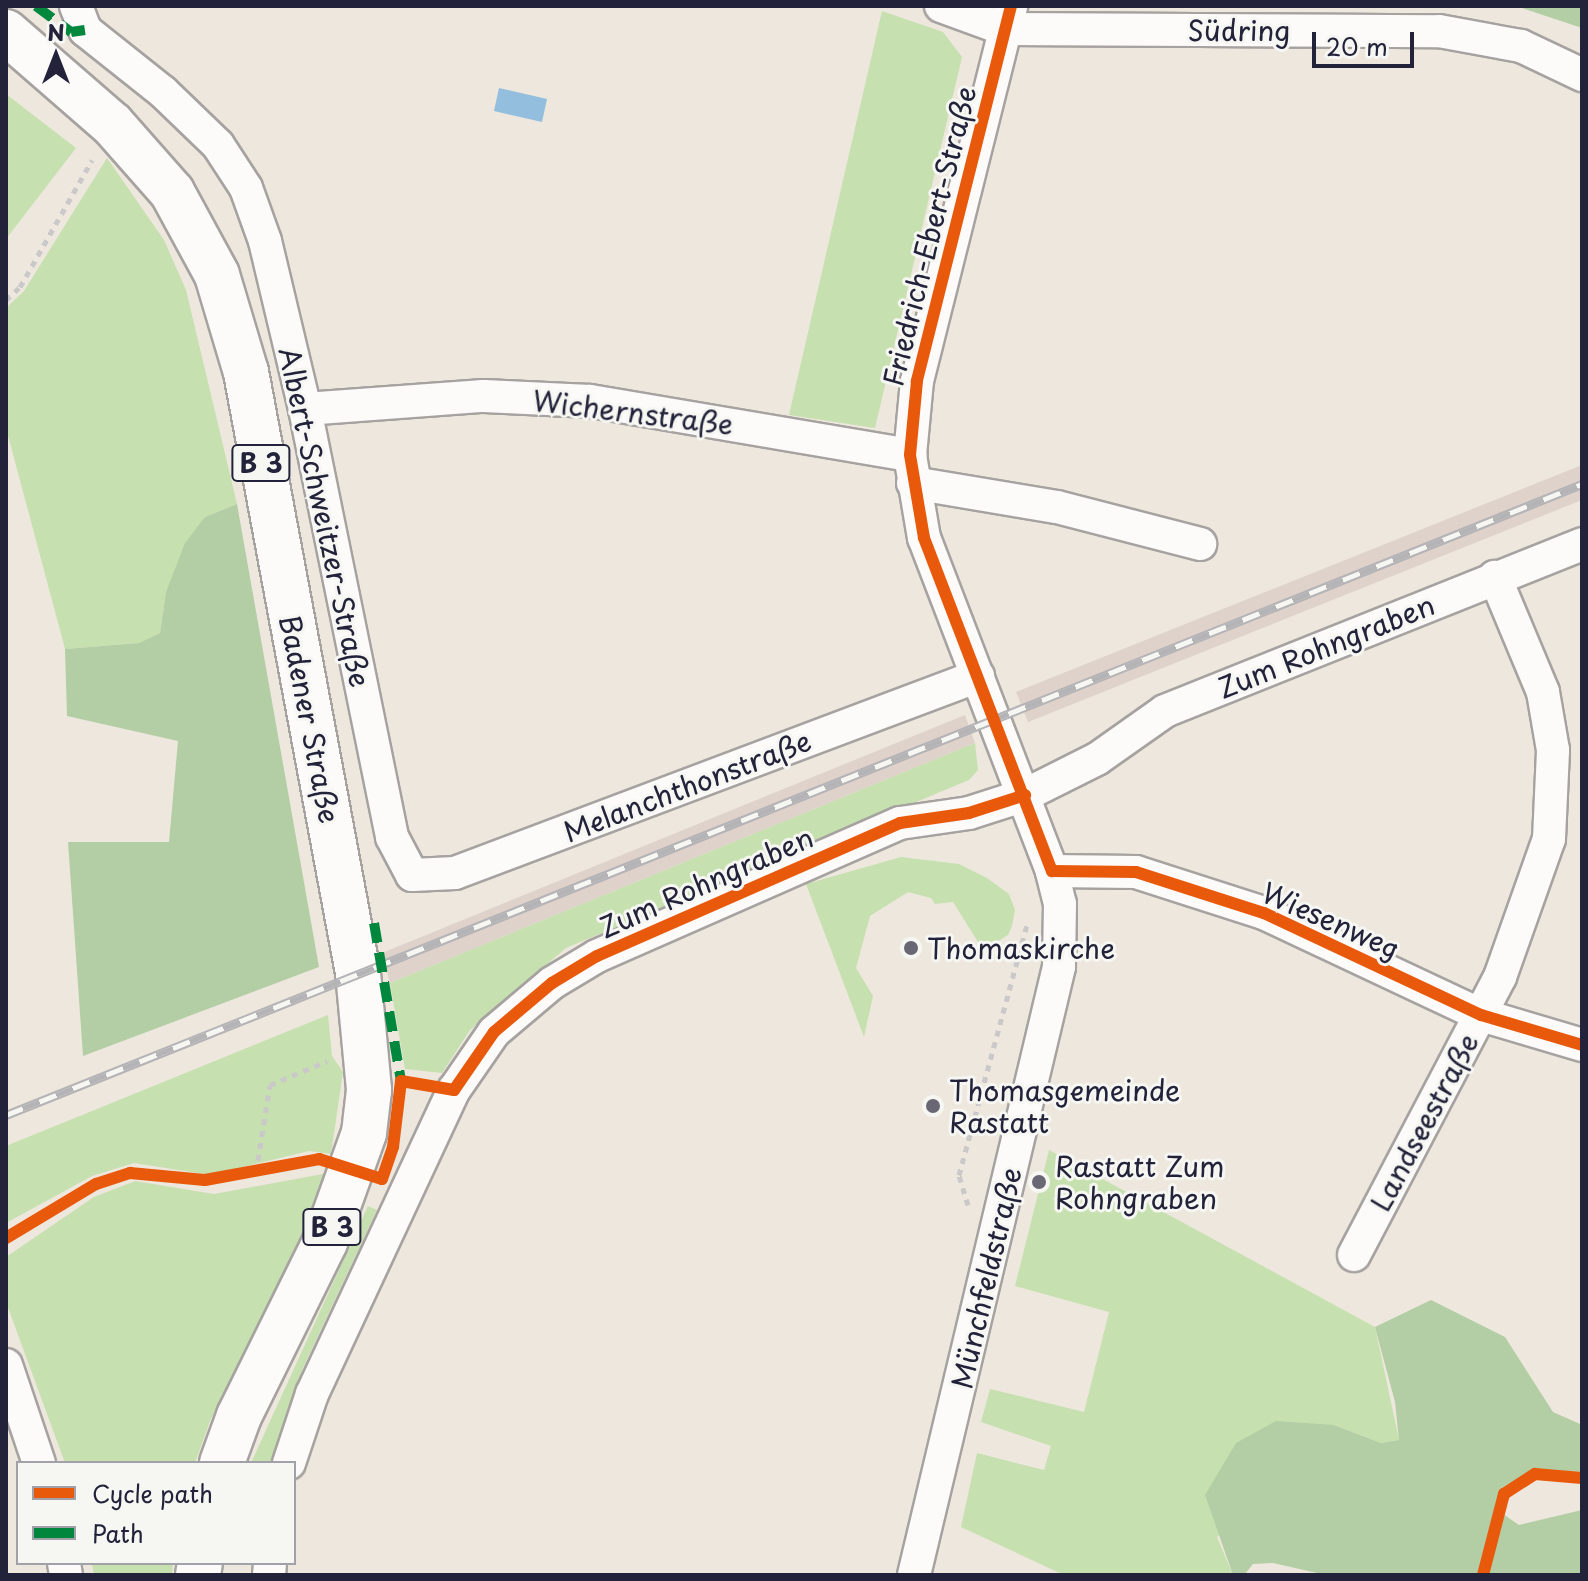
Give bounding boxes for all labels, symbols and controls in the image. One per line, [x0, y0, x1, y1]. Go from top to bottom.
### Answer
street label: Südring [1188, 13, 1290, 47]
text: N [47, 15, 65, 48]
north arrow [16, 16, 96, 96]
scale bar [1316, 16, 1418, 66]
text: 20 m [1326, 28, 1388, 64]
street label: Friedrich-Ebert-Straße [875, 83, 983, 389]
street label: Albert-Schweitzer-Straße [273, 344, 377, 690]
street label: Wichernstraße [531, 383, 735, 441]
road number: B 3 [231, 441, 291, 485]
street label: Zum Rohngraben [1213, 587, 1439, 705]
street label: Badener Straße [273, 611, 347, 827]
street label: Melanchthonstraße [559, 723, 815, 849]
street label: Zum Rohngraben [594, 820, 818, 944]
street label: Wiesenweg [1257, 875, 1405, 965]
place label: Thomaskirche [927, 931, 1115, 965]
marker: Thomaskirche [902, 939, 920, 957]
street label: Landseestraße [1363, 1027, 1485, 1217]
place label: Thomasgemeinde Rastatt [949, 1073, 1180, 1139]
marker: Thomasgemeinde Rastatt [924, 1097, 942, 1115]
place label: Rastatt Zum Rohngraben [1055, 1149, 1223, 1215]
street label: Münchfeldstraße [944, 1164, 1028, 1392]
marker: Rastatt Zum Rohngraben [1030, 1173, 1048, 1191]
road number: B 3 [302, 1205, 362, 1249]
legend [16, 1461, 296, 1565]
text: Cycle path [92, 1475, 213, 1511]
text: Path [92, 1515, 144, 1551]

